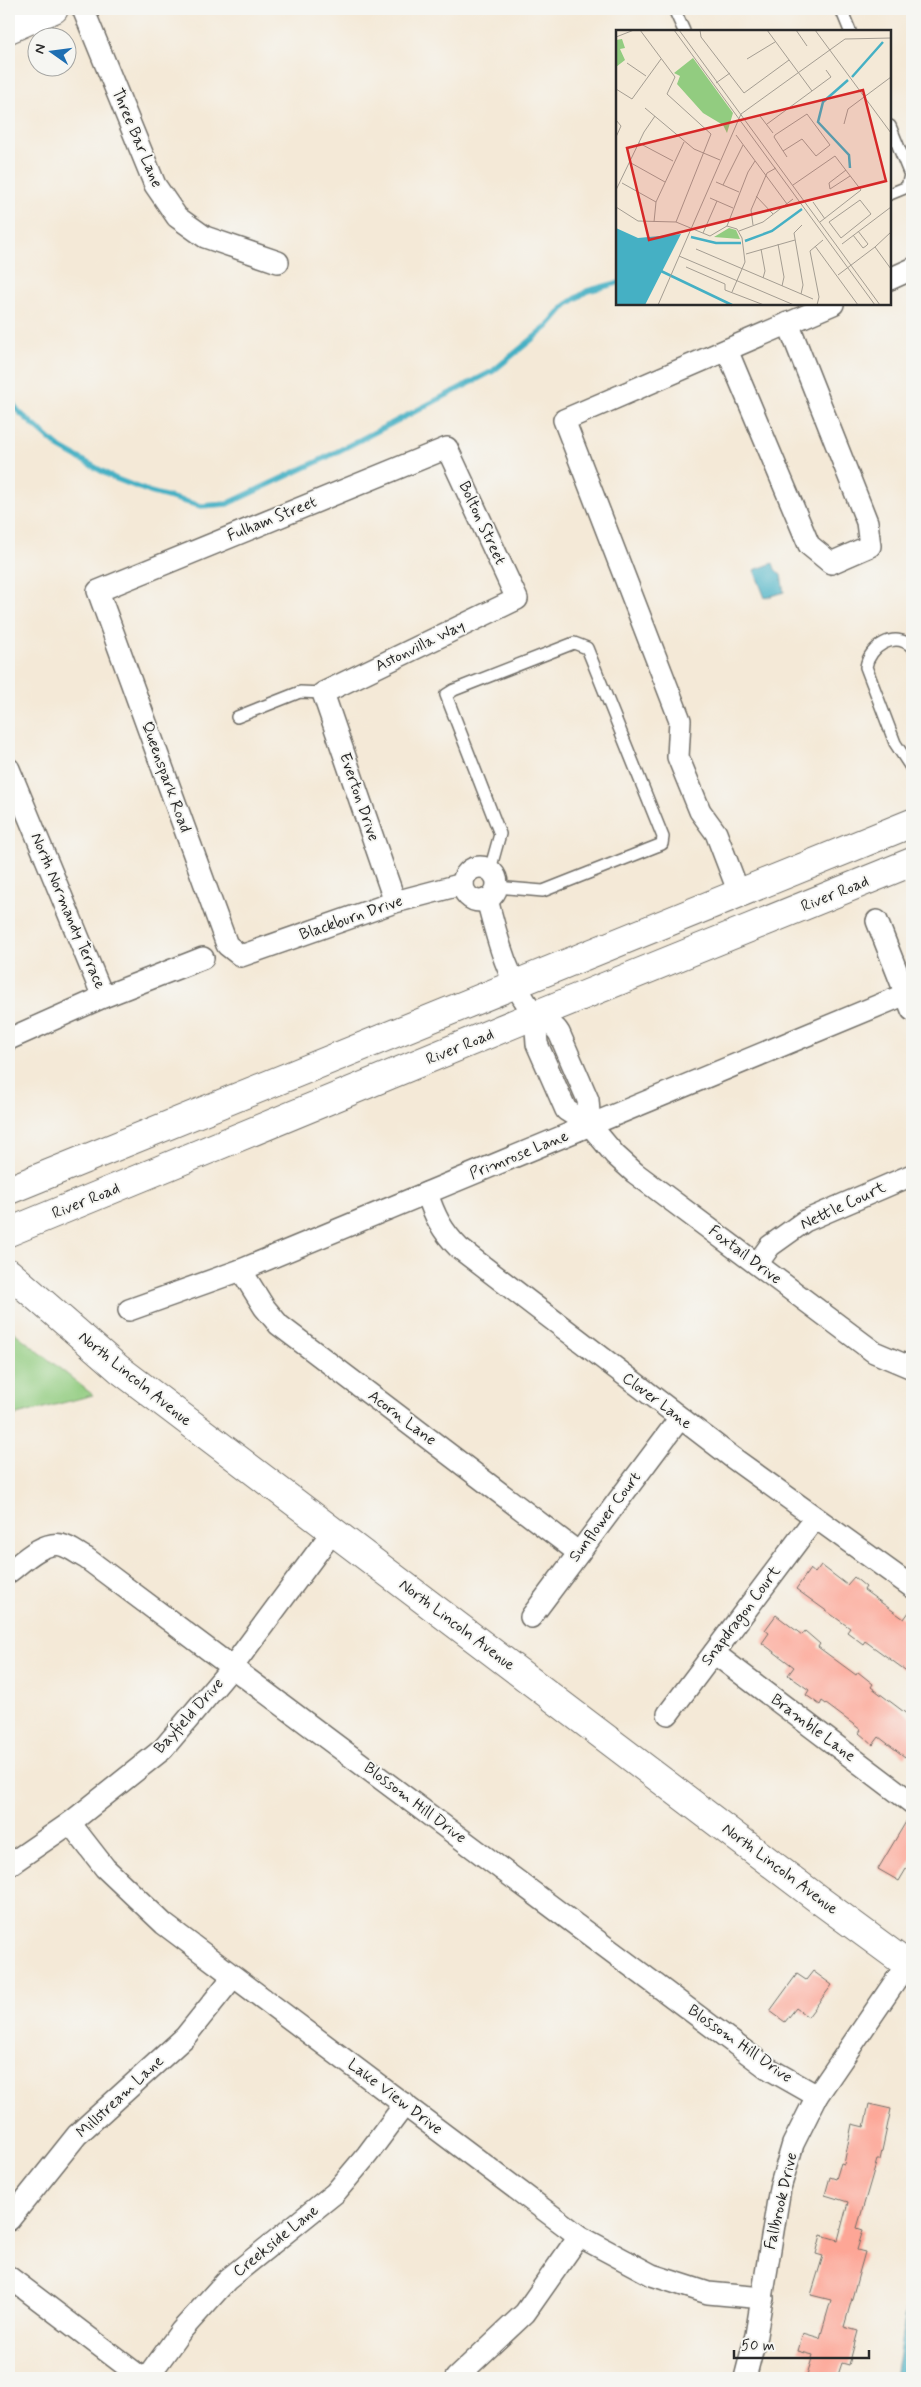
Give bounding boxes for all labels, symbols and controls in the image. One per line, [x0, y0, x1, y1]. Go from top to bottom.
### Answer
north arrow [28, 28, 78, 78]
inset map [616, 30, 891, 305]
text: N [30, 42, 50, 56]
street label: Three Bar Lane [107, 85, 167, 191]
street label: Bolton Street [453, 478, 511, 568]
street label: Fulham Street [224, 492, 320, 546]
street label: Astonvilla Way [372, 615, 468, 677]
street label: Queenspark Road [136, 719, 196, 835]
street label: Everton Drive [334, 750, 384, 844]
street label: North Normandy Terrace [26, 830, 111, 993]
street label: River Road [798, 871, 872, 917]
street label: Blackburn Drive [297, 890, 405, 946]
street label: River Road [423, 1024, 497, 1070]
street label: Primrose Lane [466, 1125, 572, 1184]
street label: Nettle Court [797, 1177, 890, 1235]
street label: River Road [49, 1178, 123, 1224]
street label: Foxtail Drive [704, 1221, 786, 1289]
street label: North Lincoln Avenue [74, 1327, 196, 1432]
street label: Clover Lane [618, 1368, 697, 1435]
street label: Acorn Lane [364, 1385, 440, 1451]
street label: Sunflower Court [564, 1468, 646, 1566]
street label: Snapdragon Court [697, 1561, 787, 1671]
street label: North Lincoln Avenue [395, 1574, 520, 1676]
street label: Bayfield Drive [149, 1674, 229, 1758]
street label: Bramble Lane [766, 1689, 860, 1767]
street label: Blossom Hill Drive [360, 1758, 470, 1848]
street label: North Lincoln Avenue [718, 1818, 843, 1920]
street label: Blossom Hill Drive [684, 2000, 796, 2088]
street label: Millstream Lane [72, 2051, 168, 2143]
street label: Lake View Drive [343, 2054, 447, 2140]
street label: Fallbrook Drive [760, 2150, 802, 2252]
street label: Creekside Lane [229, 2200, 324, 2282]
scale bar [734, 2327, 868, 2359]
text: 50 m [741, 2336, 775, 2356]

